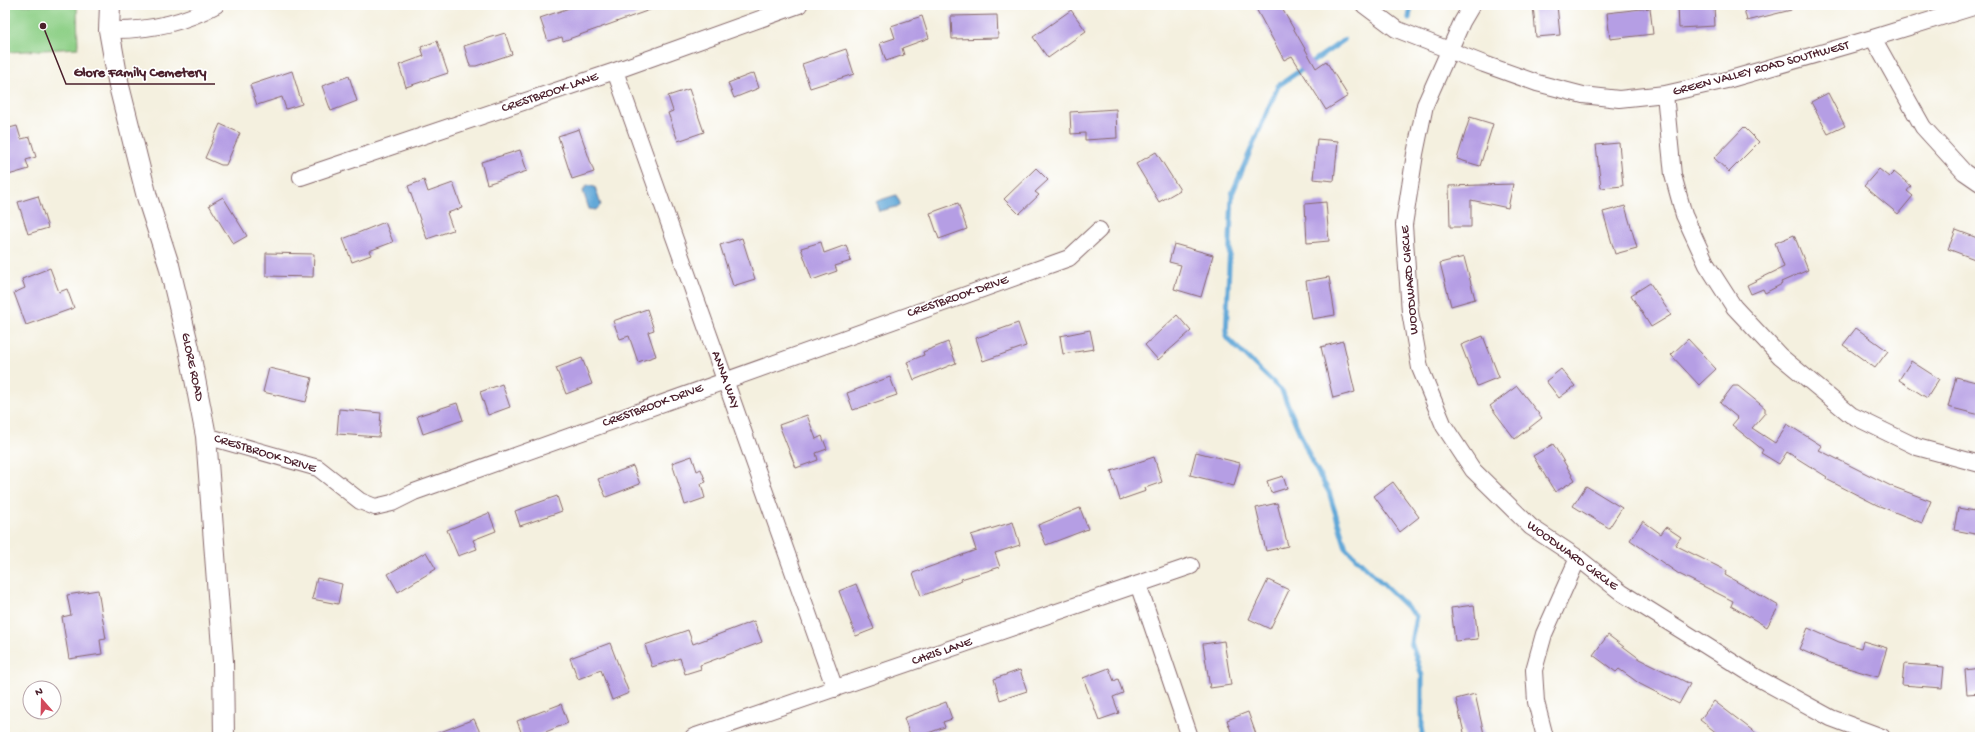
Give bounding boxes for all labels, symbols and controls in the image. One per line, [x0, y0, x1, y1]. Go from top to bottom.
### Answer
street label: GREEN VALLEY ROAD SOUTHWEST [1671, 38, 1852, 100]
callout: Glore Family Cemetery [66, 58, 215, 84]
text: Glore Family Cemetery [74, 65, 206, 82]
street label: CRESTBROOK LANE [500, 69, 601, 117]
street label: WOODWARD CIRCLE [1398, 224, 1422, 335]
street label: CRESTBROOK DRIVE [905, 272, 1011, 321]
street label: GLORE ROAD [177, 331, 207, 403]
street label: ANNA WAY [708, 349, 742, 411]
street label: CRESTBROOK DRIVE [601, 381, 706, 431]
street label: CRESTBROOK DRIVE [212, 431, 319, 477]
street label: WOODWARD CIRCLE [1523, 518, 1621, 595]
street label: CHRIS LANE [910, 634, 975, 669]
north arrow [22, 680, 62, 720]
text: N [34, 686, 45, 699]

